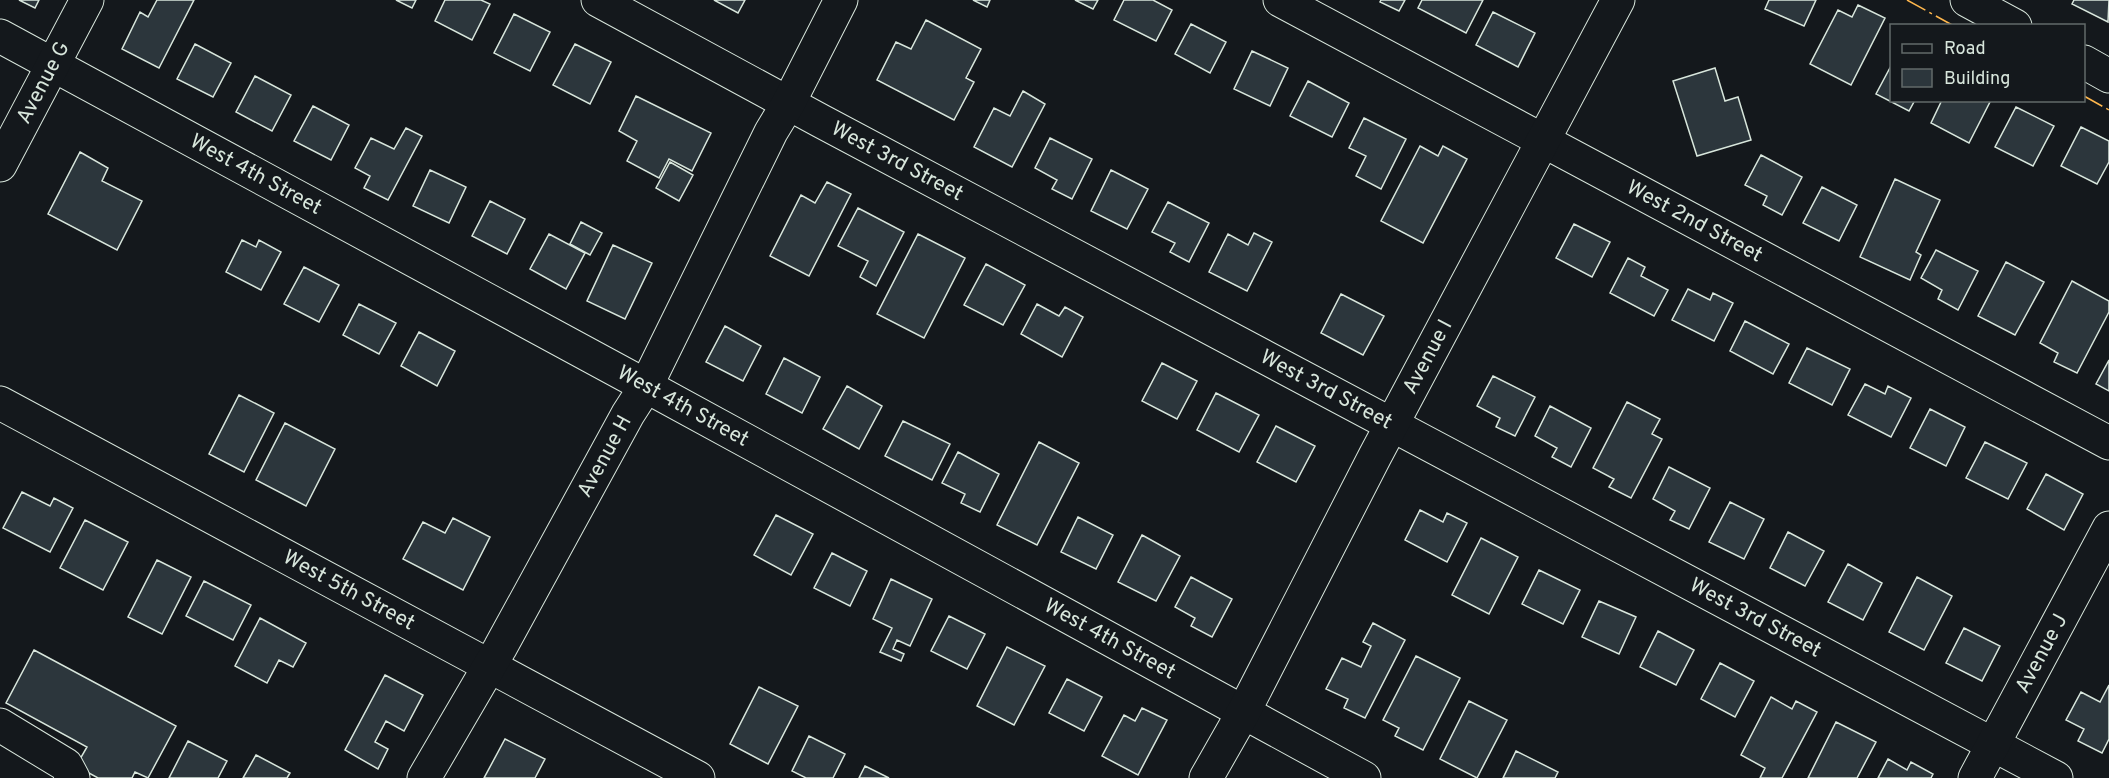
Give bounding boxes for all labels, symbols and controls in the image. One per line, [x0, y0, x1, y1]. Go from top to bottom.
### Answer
legend [1890, 24, 2085, 102]
street label: Avenue G [11, 37, 76, 129]
text: Road [1944, 38, 1986, 61]
text: Building [1944, 68, 2010, 91]
street label: West 3rd Street [826, 115, 968, 208]
street label: West 4th Street [185, 128, 327, 221]
street label: West 2nd Street [1622, 174, 1767, 269]
street label: Avenue I [1397, 315, 1459, 399]
street label: West 3rd Street [1256, 344, 1397, 436]
street label: West 4th Street [613, 359, 754, 453]
street label: Avenue H [571, 410, 638, 502]
street label: West 5th Street [278, 544, 420, 637]
street label: West 3rd Street [1685, 572, 1826, 664]
street label: West 4th Street [1039, 592, 1180, 686]
street label: Avenue J [2009, 609, 2074, 698]

